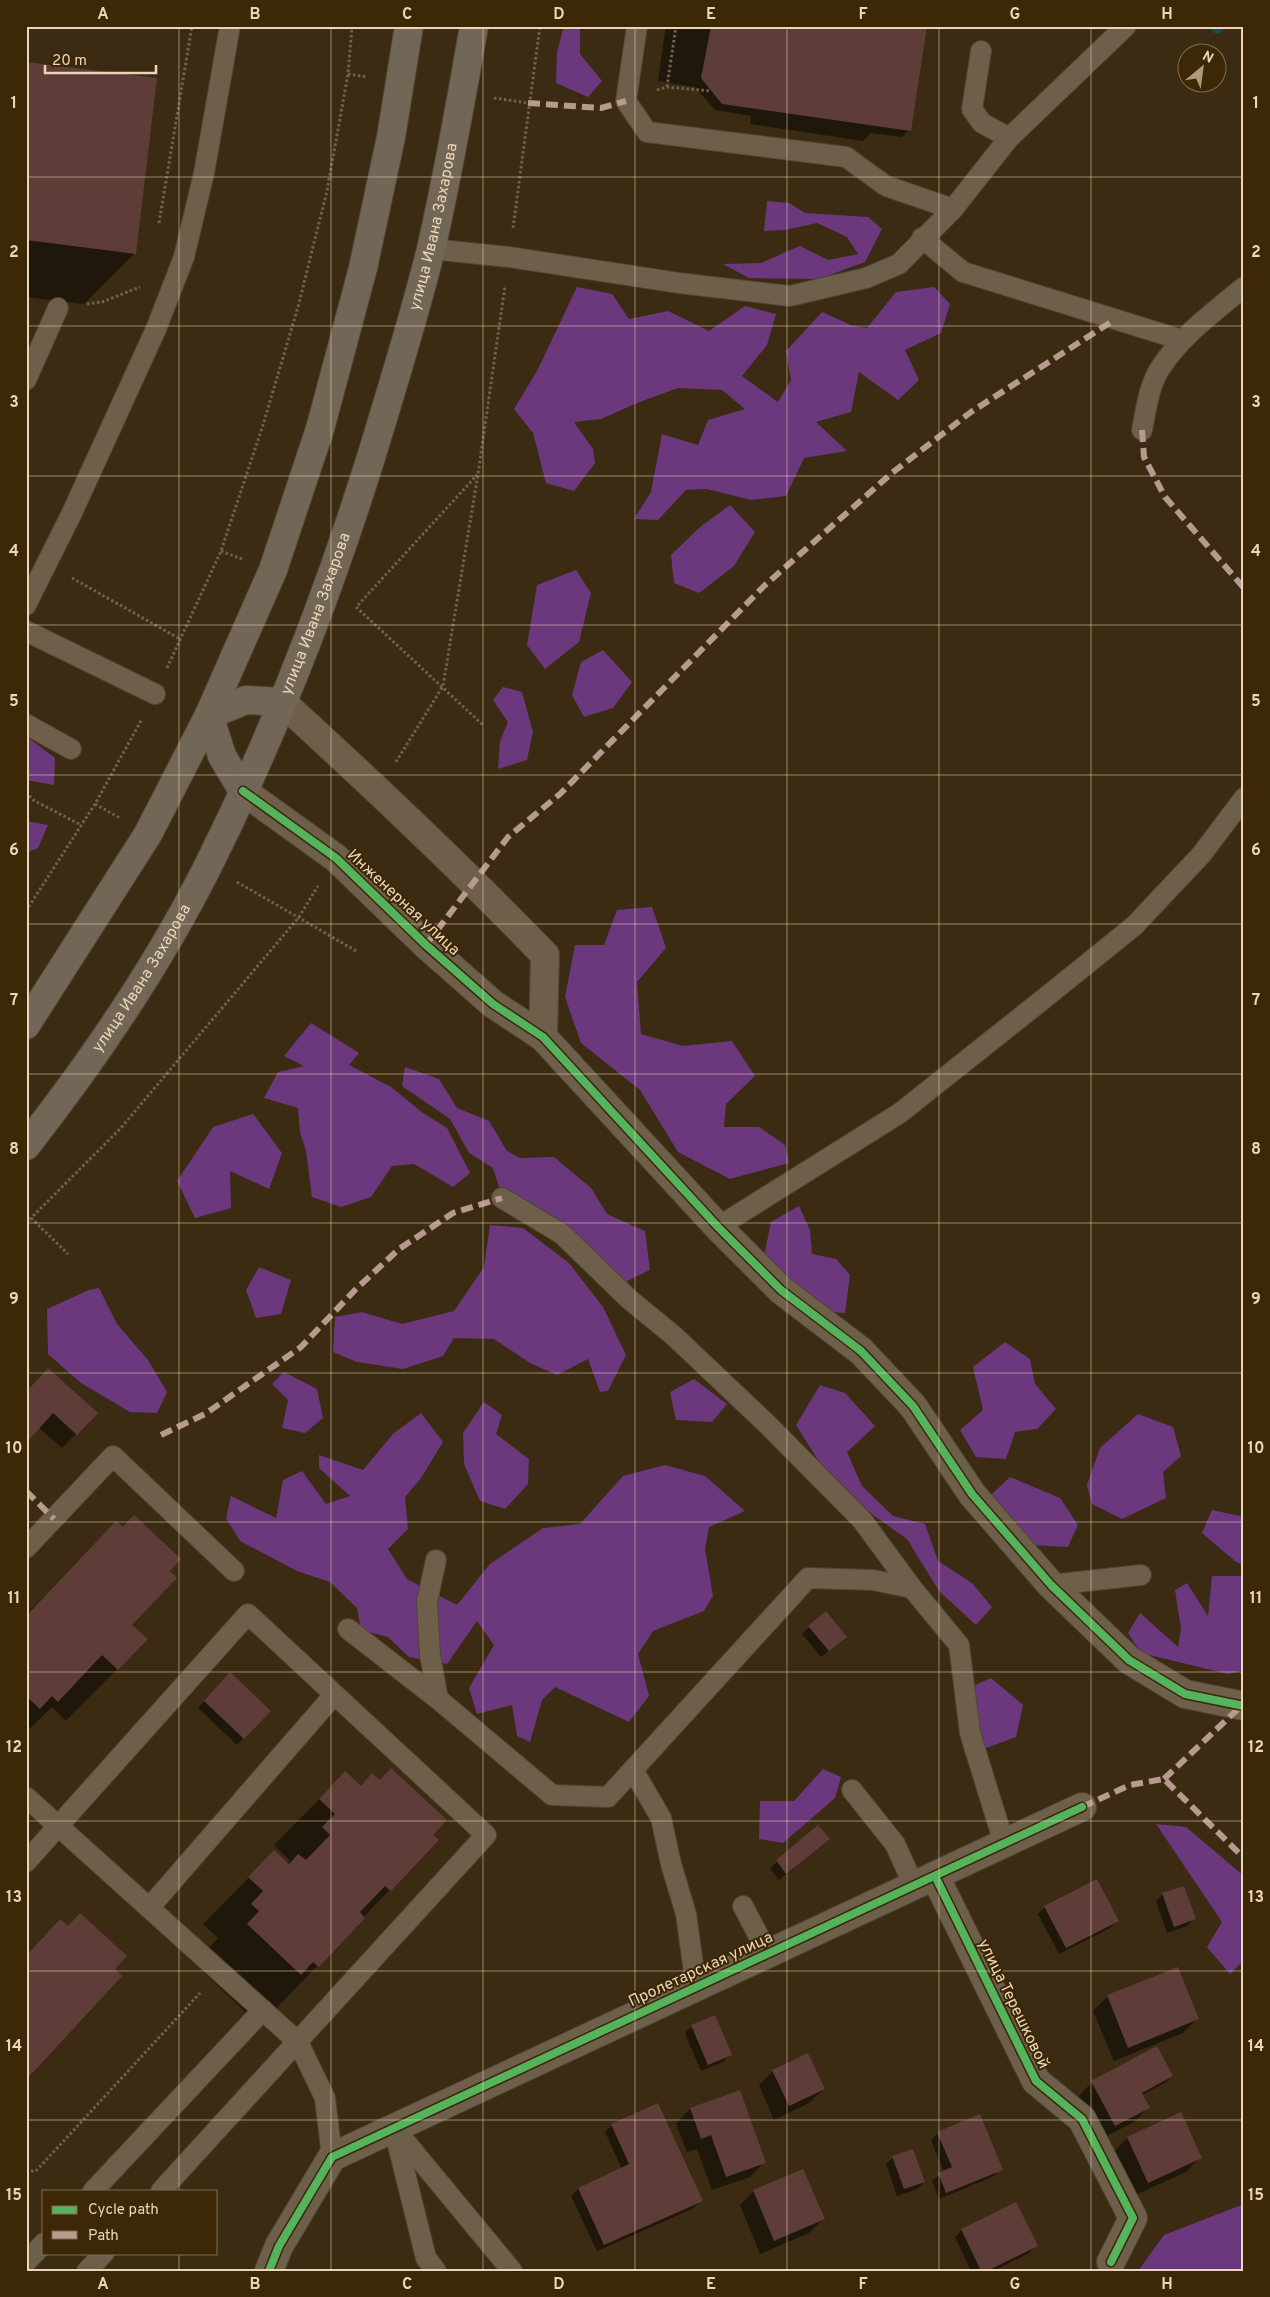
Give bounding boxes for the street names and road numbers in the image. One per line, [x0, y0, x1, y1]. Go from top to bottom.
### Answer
street label: улица Ивана Захарова [405, 141, 463, 313]
street label: улица Ивана Захарова [277, 530, 356, 698]
street label: Инженерная улица [342, 846, 464, 960]
street label: улица Ивана Захарова [88, 901, 196, 1057]
street label: Пролетарская улица [626, 1928, 776, 2012]
street label: улица Терешковой [973, 1936, 1053, 2072]

